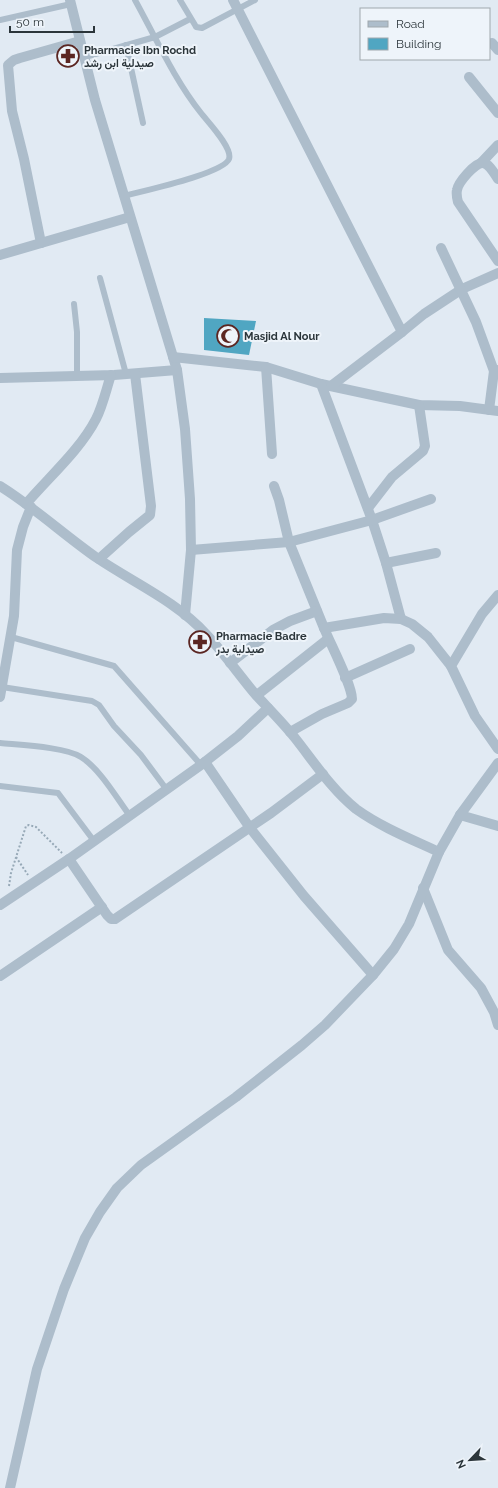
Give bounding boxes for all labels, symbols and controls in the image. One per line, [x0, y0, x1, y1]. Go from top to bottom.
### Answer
scale bar [10, 8, 94, 34]
legend [360, 8, 490, 60]
text: 50 m [16, 15, 44, 29]
text: Road [396, 17, 425, 31]
text: Building [396, 37, 442, 51]
pharmacy icon: Pharmacie Ibn Rochd صيدلية ابن رشد [55, 43, 81, 69]
place label: Pharmacie Ibn Rochd صيدلية ابن رشد [84, 44, 196, 70]
mosque icon: Masjid Al Nour [215, 323, 241, 349]
place label: Masjid Al Nour [244, 330, 320, 343]
pharmacy icon: Pharmacie Badre صيدلية بدر [187, 629, 213, 655]
place label: Pharmacie Badre صيدلية بدر [215, 630, 307, 656]
north arrow [450, 1440, 490, 1480]
text: N [454, 1457, 469, 1471]

